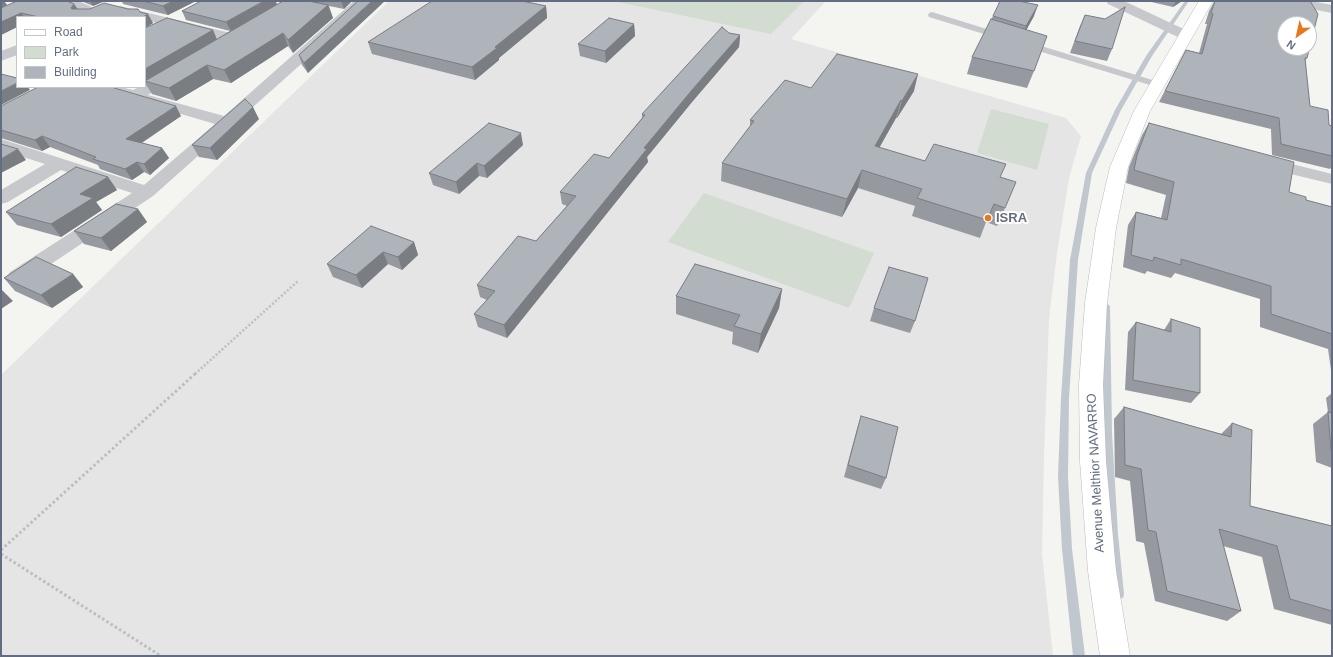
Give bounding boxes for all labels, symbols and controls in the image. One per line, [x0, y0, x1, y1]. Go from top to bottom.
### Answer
legend [16, 16, 146, 88]
north arrow [1277, 16, 1317, 56]
text: Road [54, 25, 83, 39]
text: N [1284, 38, 1298, 52]
text: Park [54, 45, 79, 59]
text: Building [54, 65, 97, 79]
place label: ISRA [996, 210, 1027, 226]
marker: ISRA [983, 213, 993, 223]
street label: Avenue Melthior NAVARRO [1084, 393, 1108, 553]

